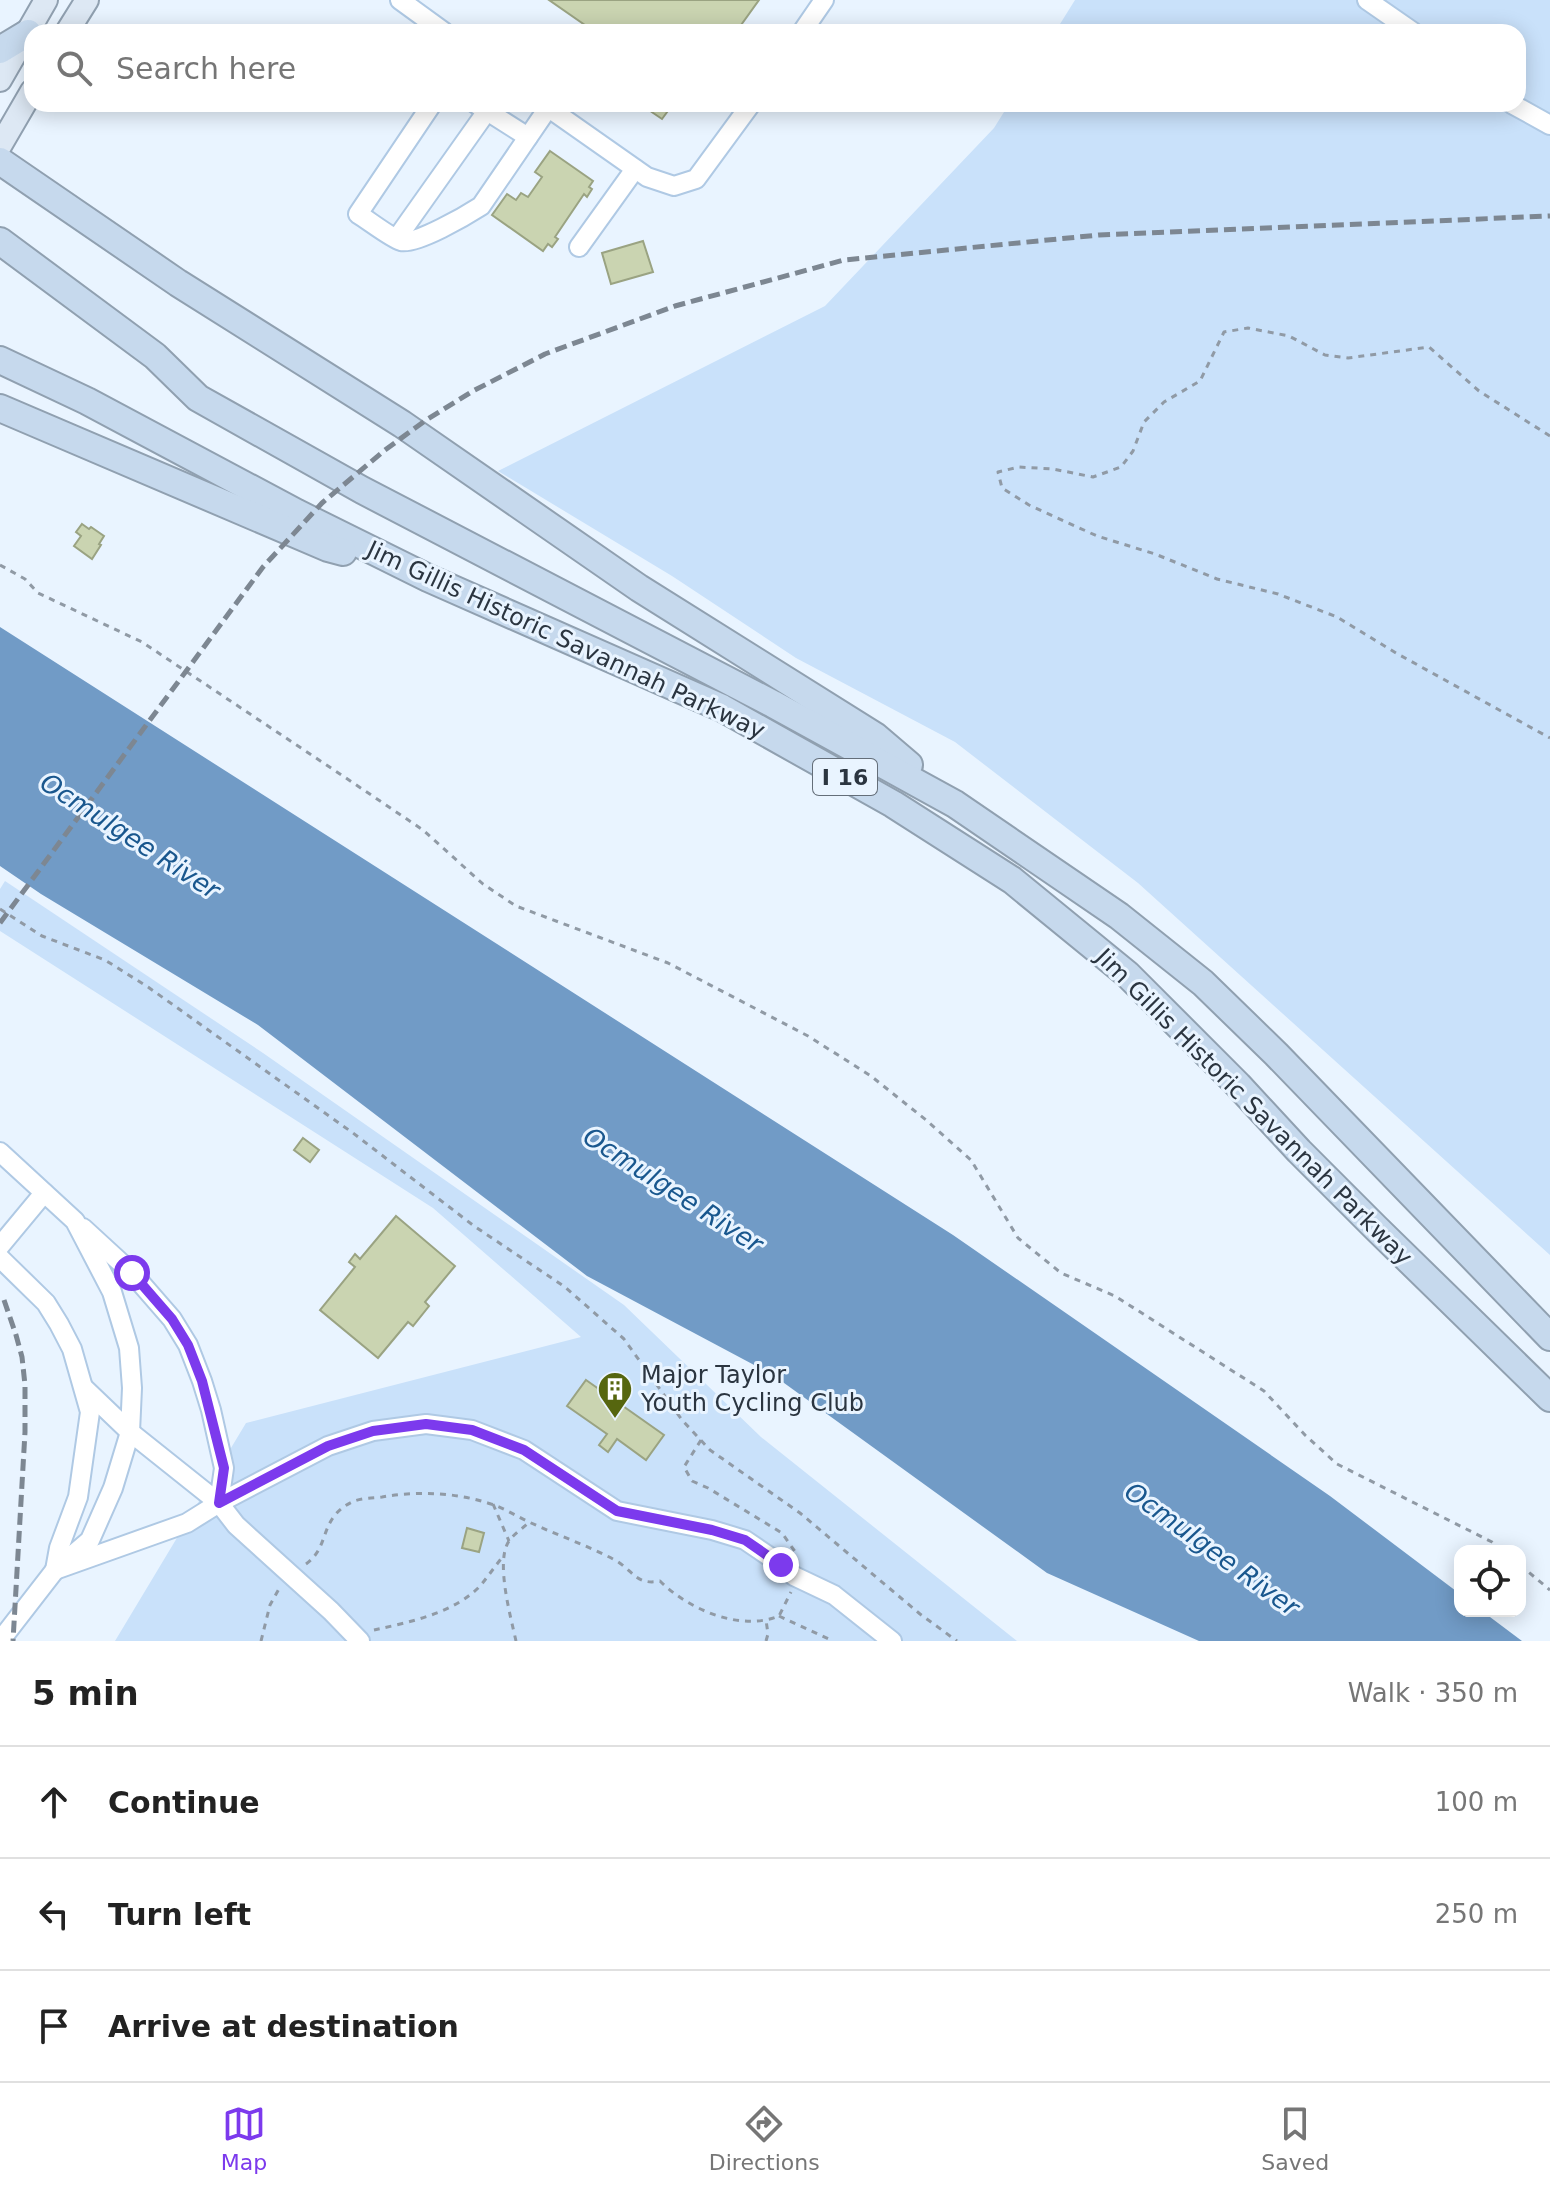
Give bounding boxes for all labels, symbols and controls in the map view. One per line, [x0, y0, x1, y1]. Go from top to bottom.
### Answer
search box [24, 24, 1526, 112]
icon: search [52, 46, 96, 90]
text: Search here [116, 51, 296, 86]
street label: Jim Gillis Historic Savannah Parkway [361, 534, 770, 745]
road number: I 16 [813, 759, 877, 795]
water label: Ocmulgee River [35, 767, 227, 906]
street label: Jim Gillis Historic Savannah Parkway [1089, 942, 1418, 1271]
water label: Ocmulgee River [578, 1121, 770, 1260]
route start [114, 1255, 150, 1291]
place label: Major Taylor Youth Cycling Club [640, 1361, 864, 1417]
building icon: Major Taylor Youth Cycling Club [596, 1370, 634, 1420]
water label: Ocmulgee River [1119, 1476, 1307, 1624]
map controls [1454, 1545, 1526, 1617]
button: locate [1454, 1545, 1526, 1617]
route end [763, 1547, 799, 1583]
text: 5 min [32, 1673, 139, 1713]
text: Walk · 350 m [1348, 1678, 1518, 1708]
icon: ahead [32, 1780, 76, 1824]
text: Continue [108, 1785, 260, 1820]
text: 100 m [1435, 1787, 1518, 1817]
icon: left [32, 1892, 76, 1936]
text: Turn left [108, 1897, 251, 1932]
text: 250 m [1435, 1899, 1518, 1929]
icon: arrive [32, 2004, 76, 2048]
text: Arrive at destination [108, 2009, 459, 2044]
tab: Map [221, 2102, 267, 2175]
tab: Directions [709, 2102, 820, 2175]
tab: Saved [1261, 2102, 1329, 2175]

